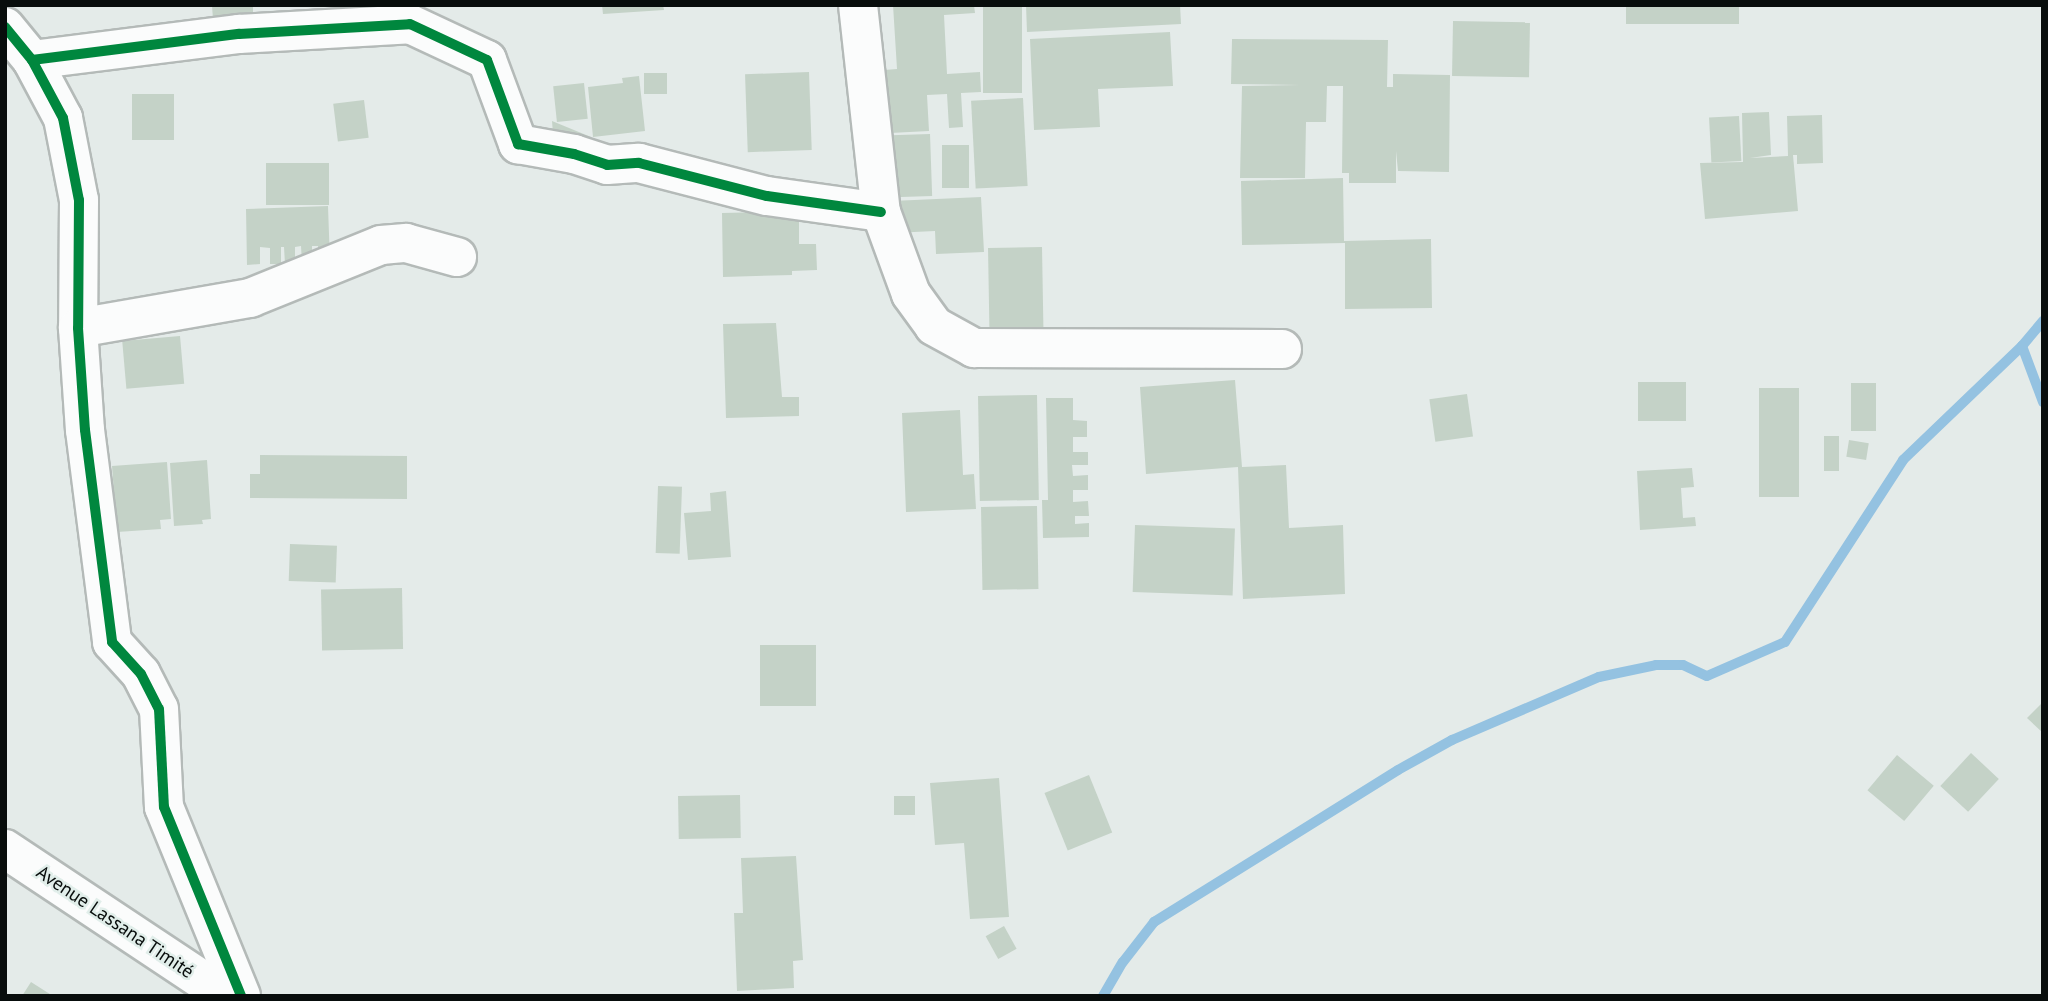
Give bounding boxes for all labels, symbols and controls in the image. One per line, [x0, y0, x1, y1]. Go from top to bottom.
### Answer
street label: Avenue Lassana Timité [32, 861, 198, 983]

